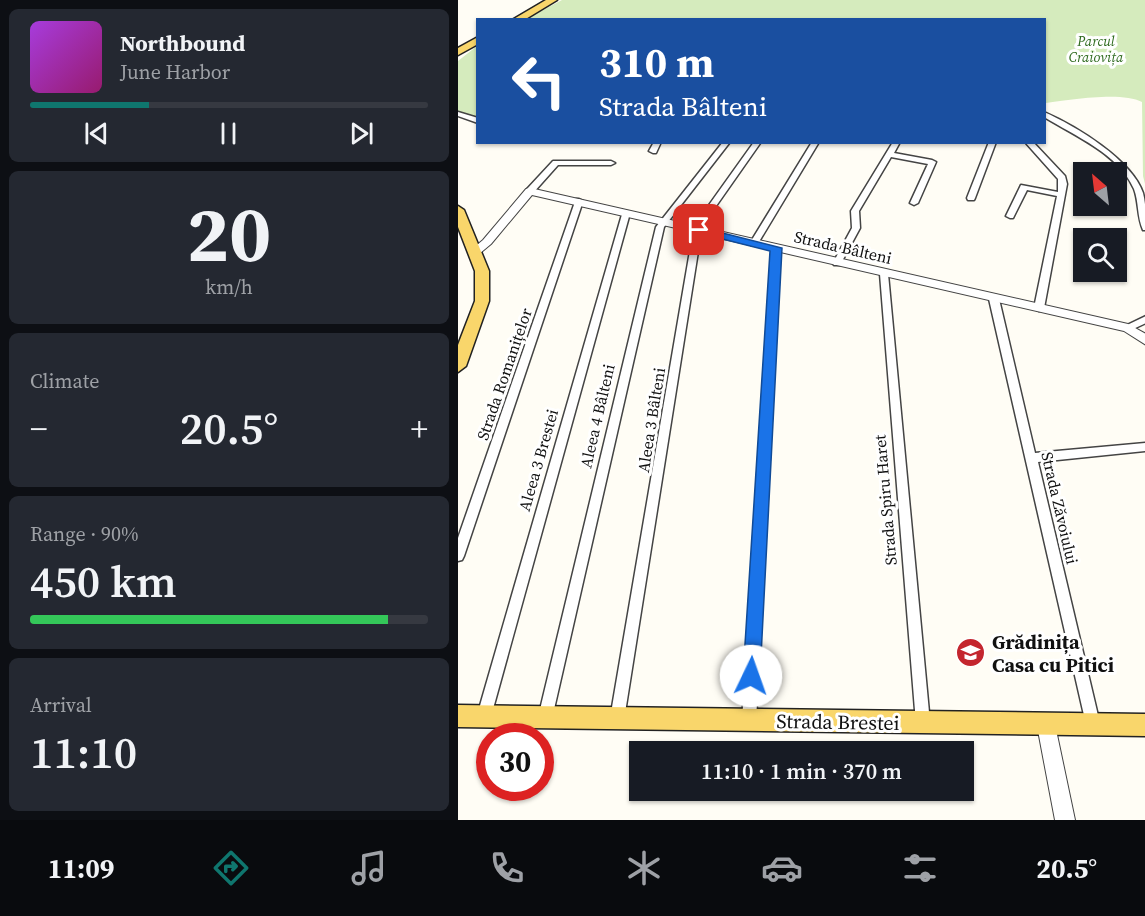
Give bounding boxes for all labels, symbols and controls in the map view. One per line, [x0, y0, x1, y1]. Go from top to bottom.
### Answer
text: Northbound [120, 28, 245, 58]
park label: Parcul Craiovița [1069, 31, 1124, 67]
text: 310 m [599, 33, 714, 91]
icon: left [500, 42, 578, 120]
text: June Harbor [120, 58, 230, 86]
text: Strada Bâlteni [599, 88, 767, 125]
icon: previous [80, 117, 113, 150]
icon: pause [212, 117, 245, 150]
icon: next [345, 117, 378, 150]
north arrow [1073, 162, 1127, 216]
map controls [1073, 162, 1127, 282]
text: 20 [187, 180, 271, 287]
pin [673, 204, 724, 255]
icon: arrive [682, 213, 715, 246]
street label: Strada Bâlteni [792, 225, 894, 269]
button: search [1073, 228, 1127, 282]
text: km/h [205, 273, 253, 301]
street label: Strada Romanițelor [471, 305, 537, 443]
street label: Aleea 4 Bâlteni [574, 362, 620, 470]
street label: Aleea 3 Bâlteni [632, 366, 670, 474]
text: Climate [30, 367, 99, 395]
text: 20.5° [180, 397, 278, 459]
text: − [30, 406, 48, 451]
text: + [411, 406, 428, 451]
street label: Aleea 3 Brestei [513, 406, 563, 514]
street label: Strada Spiru Haret [868, 433, 902, 566]
street label: Strada Zăvoiului [1036, 450, 1084, 567]
text: Range · 90% [30, 520, 139, 548]
text: 450 km [30, 550, 177, 612]
place label: Grădinița Casa cu Pitici [992, 628, 1114, 679]
school or university icon: Grădinița Casa cu Pitici [955, 637, 987, 669]
position arrow [719, 644, 783, 708]
text: Arrival [30, 691, 92, 719]
street label: Strada Brestei [776, 707, 900, 737]
text: 11:10 [30, 721, 137, 783]
speed limit sign: 30 [476, 723, 554, 801]
text: 11:10 · 1 min · 370 m [701, 756, 902, 786]
icon: directions [210, 847, 252, 889]
icon: music [348, 847, 390, 889]
icon: phone [486, 847, 528, 889]
icon: climate [623, 847, 665, 889]
icon: car [761, 847, 803, 889]
icon: filters [899, 847, 941, 889]
text: 11:09 [48, 850, 114, 887]
text: 20.5° [1036, 850, 1097, 887]

